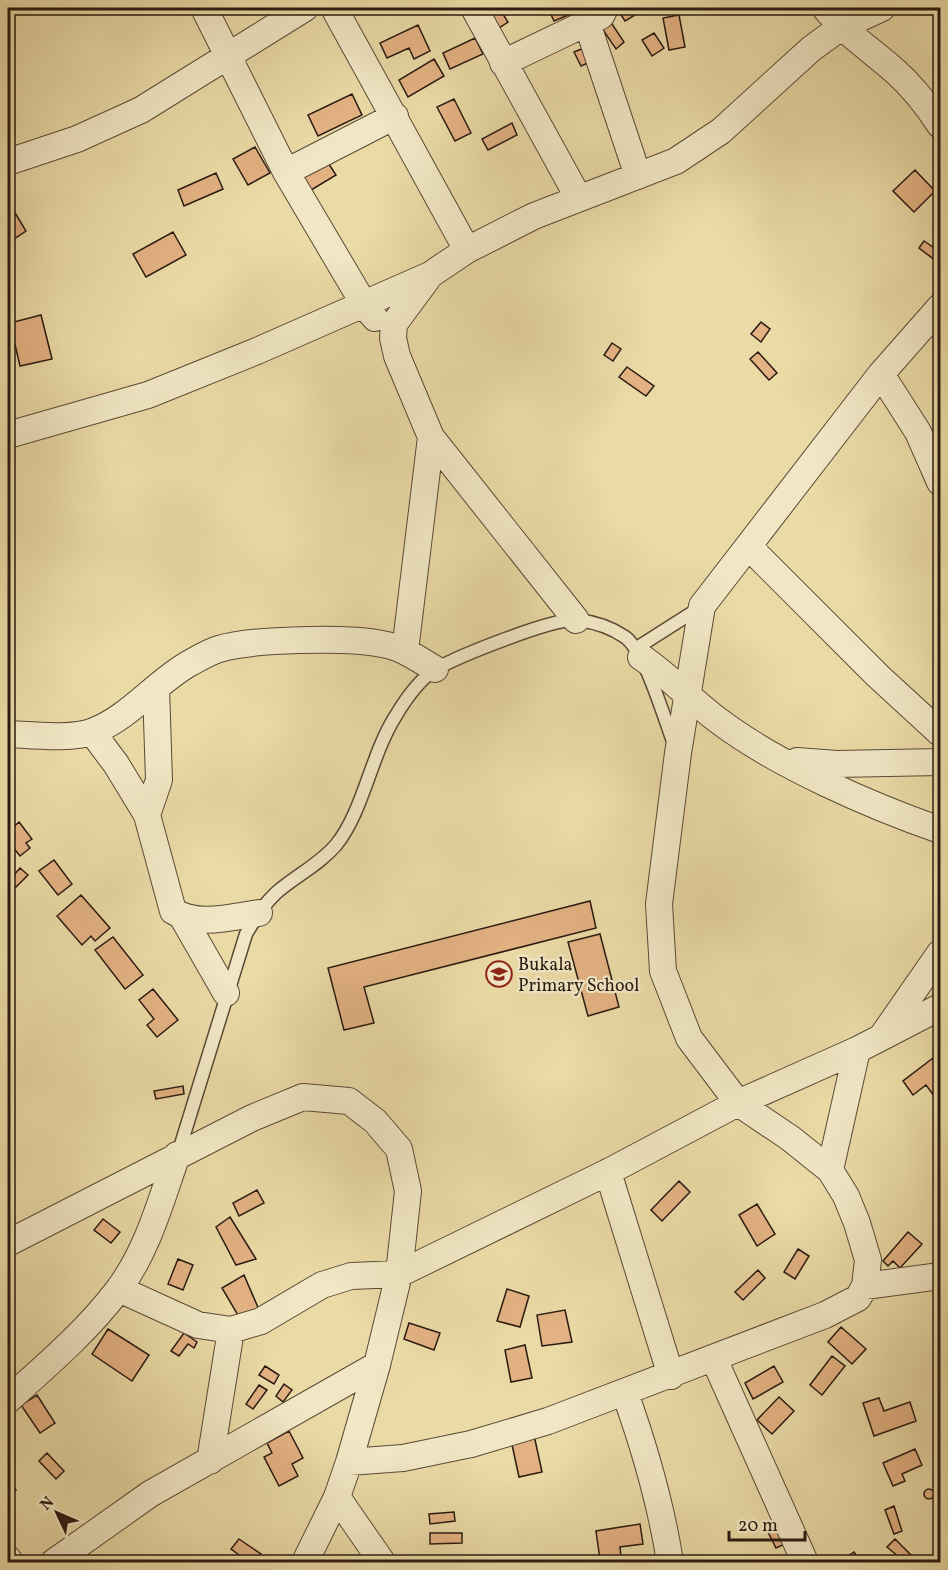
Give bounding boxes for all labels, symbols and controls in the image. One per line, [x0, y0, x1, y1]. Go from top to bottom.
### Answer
place label: Bukala Primary School [518, 953, 639, 999]
school or university icon: Bukala Primary School [484, 959, 514, 989]
north arrow [27, 1483, 87, 1543]
text: N [36, 1492, 60, 1516]
scale bar [729, 1504, 806, 1542]
text: 20 m [738, 1514, 778, 1539]

